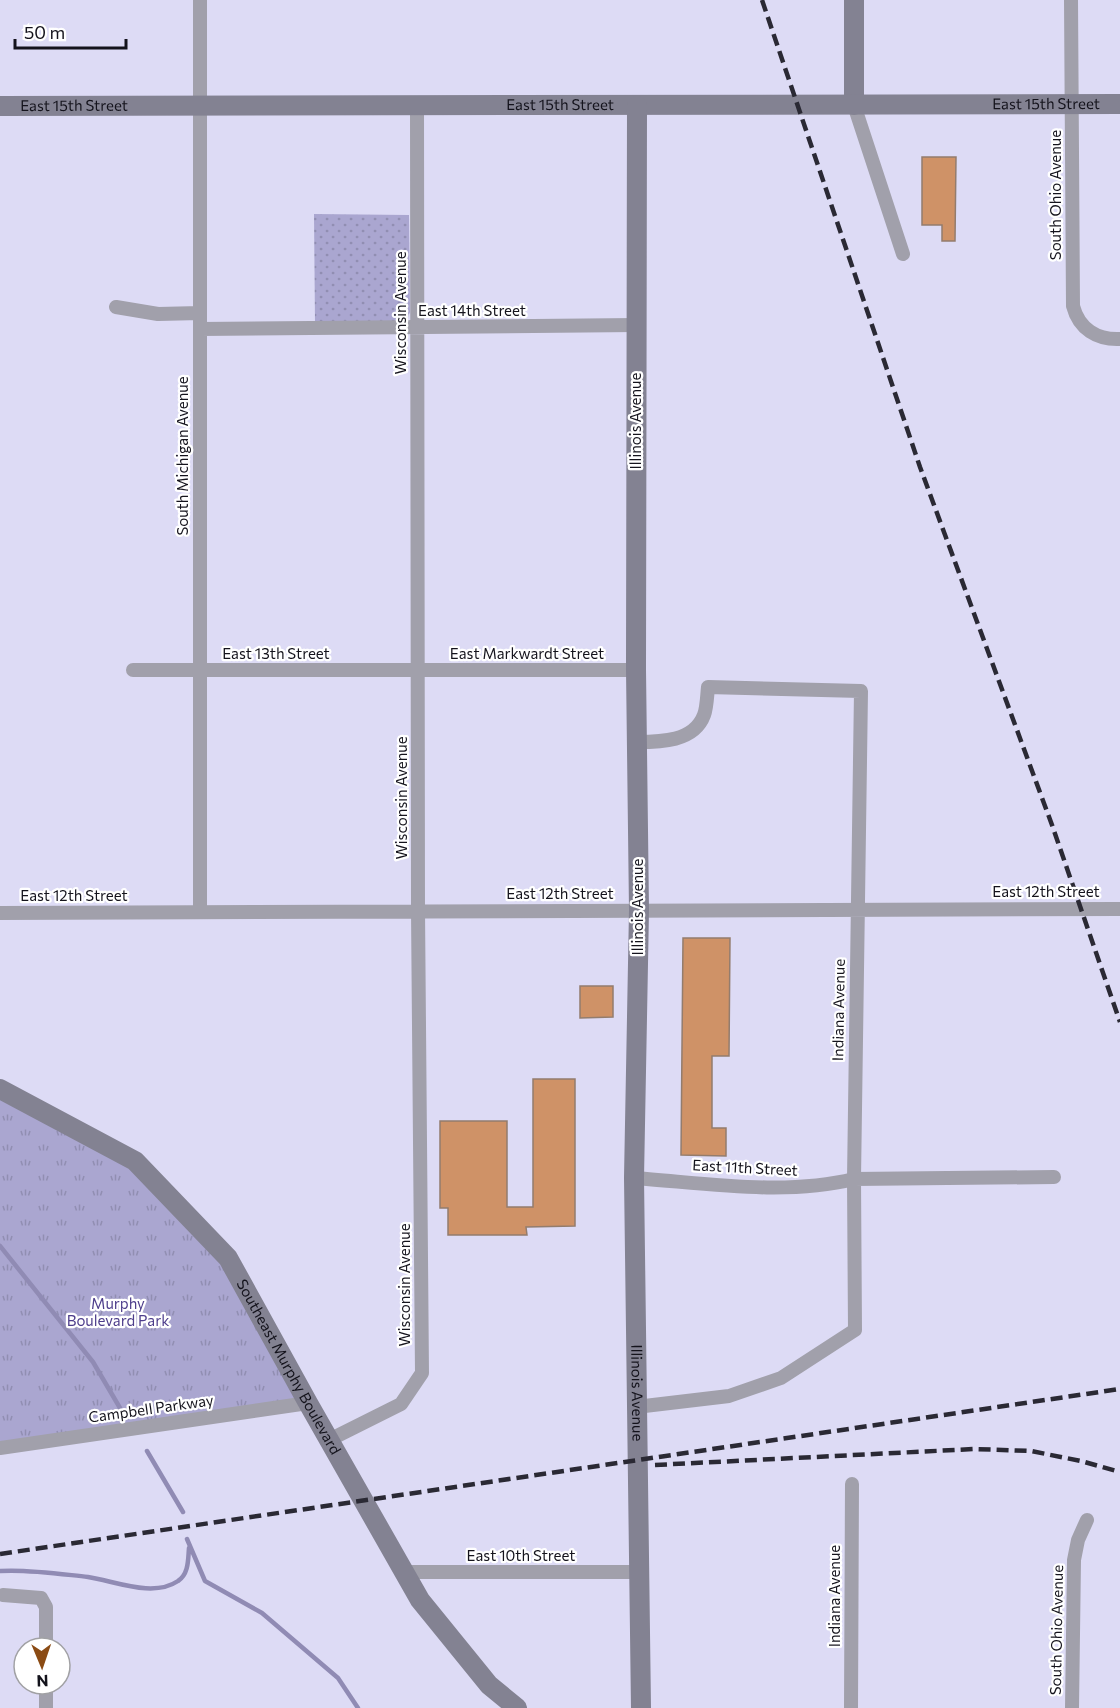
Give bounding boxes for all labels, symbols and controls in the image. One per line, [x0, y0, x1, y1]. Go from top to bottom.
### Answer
scale bar [15, 12, 126, 50]
text: 50 m [24, 21, 65, 43]
street label: East 15th Street [992, 94, 1100, 112]
street label: East 15th Street [506, 95, 614, 113]
street label: East 15th Street [20, 96, 128, 114]
street label: South Ohio Avenue [1046, 130, 1064, 260]
street label: Wisconsin Avenue [391, 251, 409, 375]
street label: East 14th Street [418, 301, 526, 319]
street label: Illinois Avenue [626, 373, 644, 469]
street label: South Michigan Avenue [173, 376, 191, 536]
street label: East 13th Street [222, 644, 330, 662]
street label: East Markwardt Street [450, 644, 604, 662]
street label: Wisconsin Avenue [392, 736, 410, 860]
street label: Illinois Avenue [628, 859, 646, 955]
street label: East 12th Street [992, 882, 1100, 900]
street label: East 12th Street [506, 884, 614, 902]
street label: East 12th Street [20, 886, 128, 904]
street label: Indiana Avenue [828, 959, 848, 1061]
street label: East 11th Street [692, 1155, 798, 1179]
street label: Wisconsin Avenue [395, 1223, 413, 1347]
street label: Southeast Murphy Boulevard [233, 1276, 345, 1457]
park label: Murphy Boulevard Park [67, 1294, 169, 1329]
street label: Illinois Avenue [628, 1344, 647, 1442]
street label: Campbell Parkway [87, 1390, 215, 1426]
street label: Indiana Avenue [825, 1545, 843, 1647]
street label: East 10th Street [467, 1546, 575, 1564]
street label: South Ohio Avenue [1046, 1565, 1066, 1695]
north arrow [12, 1636, 72, 1696]
text: N [36, 1672, 49, 1691]

